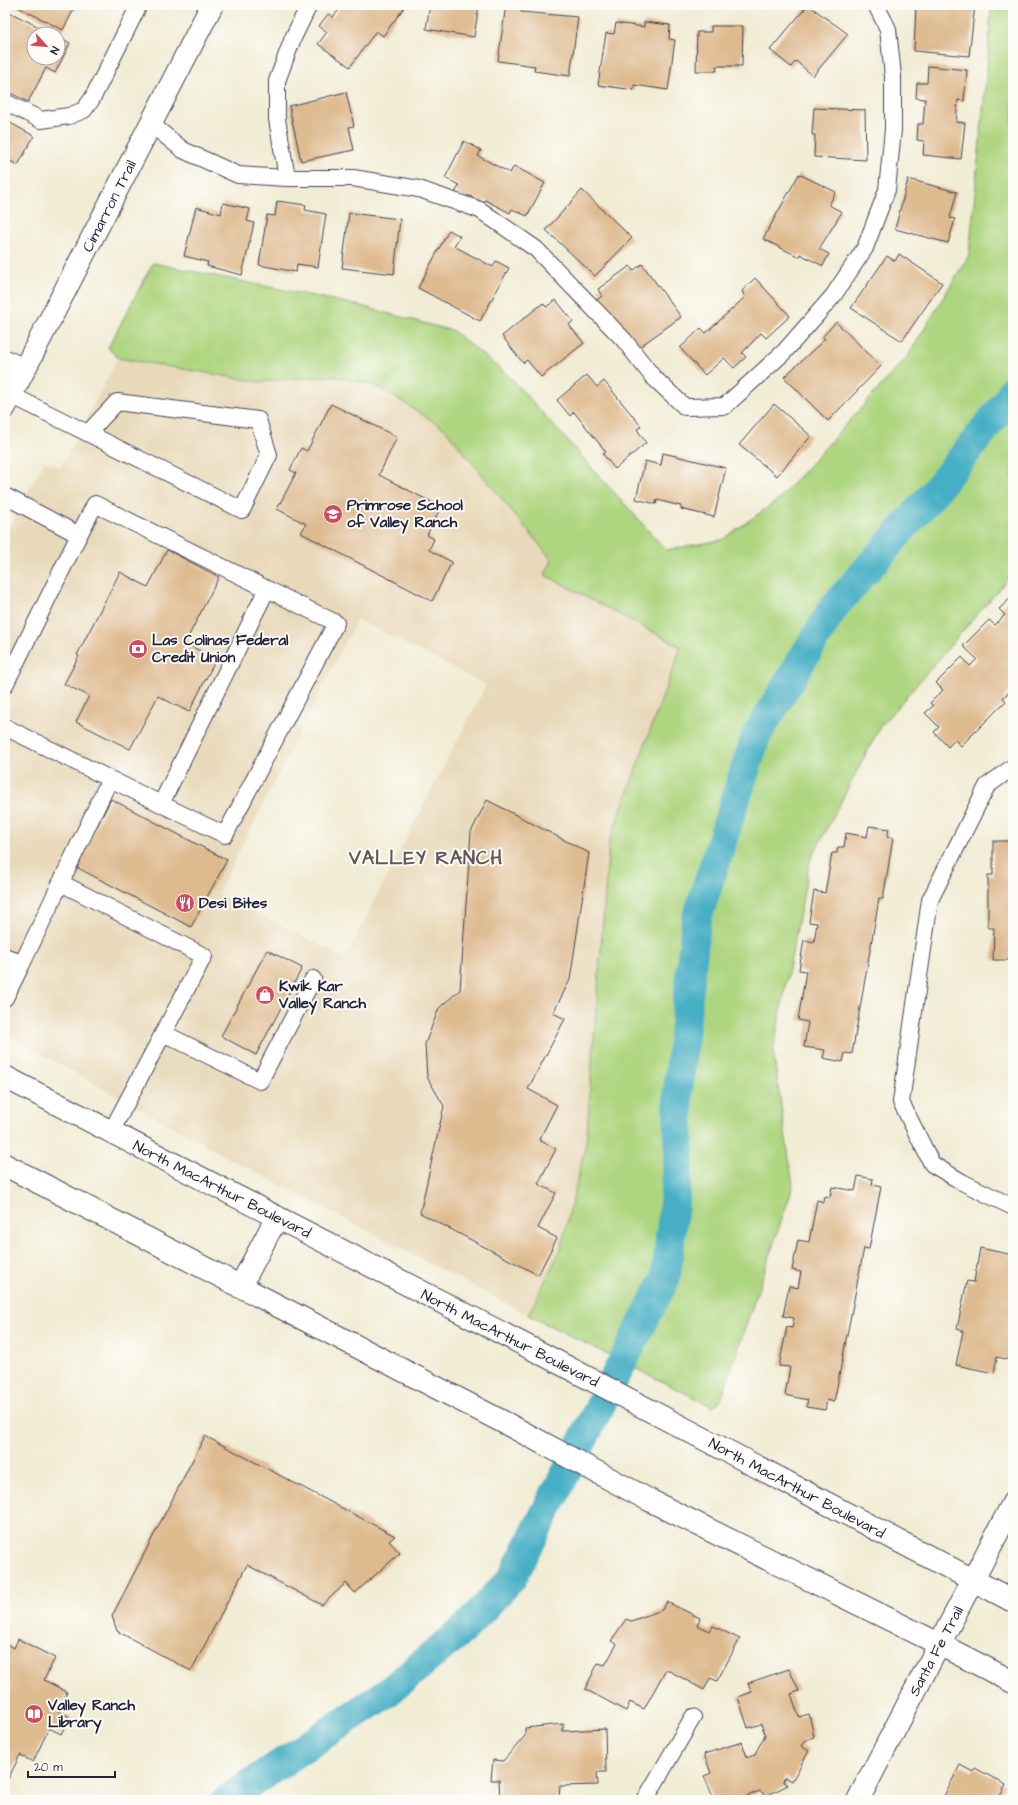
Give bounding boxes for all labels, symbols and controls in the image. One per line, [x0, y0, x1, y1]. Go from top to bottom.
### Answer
north arrow [26, 26, 66, 66]
text: N [46, 44, 63, 57]
street label: Cimarron Trail [77, 157, 142, 256]
place label: Primrose School of Valley Ranch [347, 495, 464, 534]
school or university icon: Primrose School of Valley Ranch [322, 503, 344, 525]
place label: Las Colinas Federal Credit Union [152, 630, 289, 668]
bank icon: Las Colinas Federal Credit Union [127, 638, 149, 660]
district label: VALLEY RANCH [348, 845, 503, 872]
restaurant icon: Desi Bites [174, 892, 196, 914]
place label: Desi Bites [199, 893, 268, 914]
place label: Kwik Kar Valley Ranch [278, 976, 366, 1015]
shop icon: Kwik Kar Valley Ranch [254, 984, 276, 1006]
street label: North MacArthur Boulevard [129, 1135, 315, 1244]
street label: North MacArthur Boulevard [417, 1284, 603, 1393]
street label: North MacArthur Boulevard [705, 1433, 889, 1544]
street label: Santa Fe Trail [904, 1603, 969, 1700]
place label: Valley Ranch Library [47, 1695, 135, 1734]
library icon: Valley Ranch Library [23, 1703, 45, 1725]
scale bar [28, 1753, 115, 1779]
text: 20 m [34, 1759, 63, 1776]

